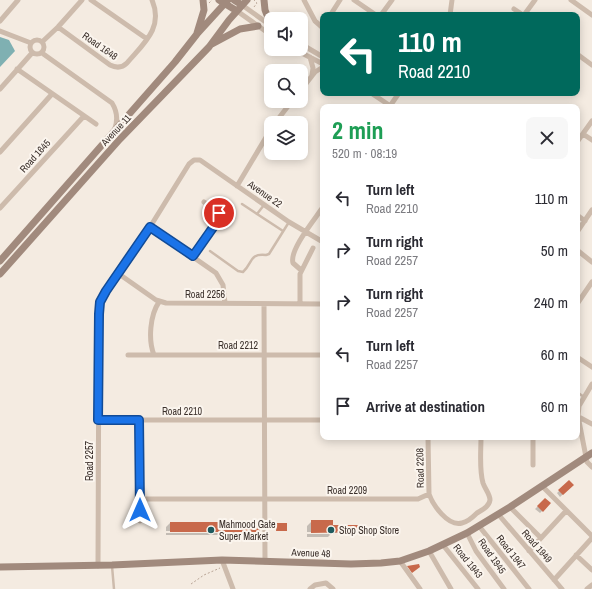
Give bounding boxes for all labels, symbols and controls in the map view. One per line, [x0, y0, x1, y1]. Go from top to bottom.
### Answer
map controls [264, 12, 308, 160]
button: sound [264, 12, 308, 56]
text: 110 m [398, 23, 462, 61]
icon: left [332, 28, 384, 80]
street label: Road 1648 [80, 29, 121, 63]
text: Road 2210 [398, 59, 470, 84]
button: search [264, 64, 308, 108]
street label: Avenue 11 [97, 111, 134, 149]
text: 2 min [332, 114, 383, 146]
button: layers [264, 116, 308, 160]
button: close [526, 117, 568, 159]
street label: Road 1645 [17, 136, 54, 175]
text: 520 m · 08:19 [332, 145, 397, 162]
street label: Avenue 22 [244, 177, 285, 211]
text: Turn left [366, 179, 414, 200]
icon: left [332, 187, 354, 209]
text: 110 m [535, 188, 568, 209]
pin [202, 196, 236, 230]
text: Road 2210 [366, 200, 418, 217]
icon: arrive [208, 202, 230, 224]
text: Turn right [366, 231, 423, 252]
icon: right [332, 239, 354, 261]
text: 50 m [541, 240, 568, 261]
text: Road 2257 [366, 252, 418, 269]
text: Turn right [366, 283, 423, 304]
street label: Road 2256 [185, 288, 225, 301]
icon: right [332, 291, 354, 313]
text: 240 m [534, 292, 568, 313]
text: Road 2257 [366, 304, 418, 321]
text: Turn left [366, 335, 414, 356]
street label: Road 2212 [218, 339, 258, 352]
icon: left [332, 343, 354, 365]
text: 60 m [541, 344, 568, 365]
text: Road 2257 [366, 356, 418, 373]
icon: arrive [332, 395, 354, 417]
text: Arrive at destination [366, 396, 485, 417]
text: 60 m [541, 396, 568, 417]
street label: Road 2210 [162, 405, 202, 418]
street label: Road 2257 [83, 441, 96, 481]
street label: Road 2208 [413, 447, 427, 488]
street label: Road 2209 [327, 484, 367, 497]
position arrow [119, 489, 161, 531]
place label: Mahmood Gate Super Market [219, 518, 276, 543]
place label: Stop Shop Store [339, 524, 400, 537]
marker: Mahmood Gate Super Market [206, 525, 216, 535]
marker: Stop Shop Store [326, 525, 336, 535]
street label: Road 1949 [519, 527, 555, 566]
street label: Road 1947 [494, 532, 529, 572]
street label: Road 1945 [475, 536, 509, 577]
street label: Road 1943 [450, 541, 486, 581]
street label: Avenue 48 [290, 546, 331, 560]

